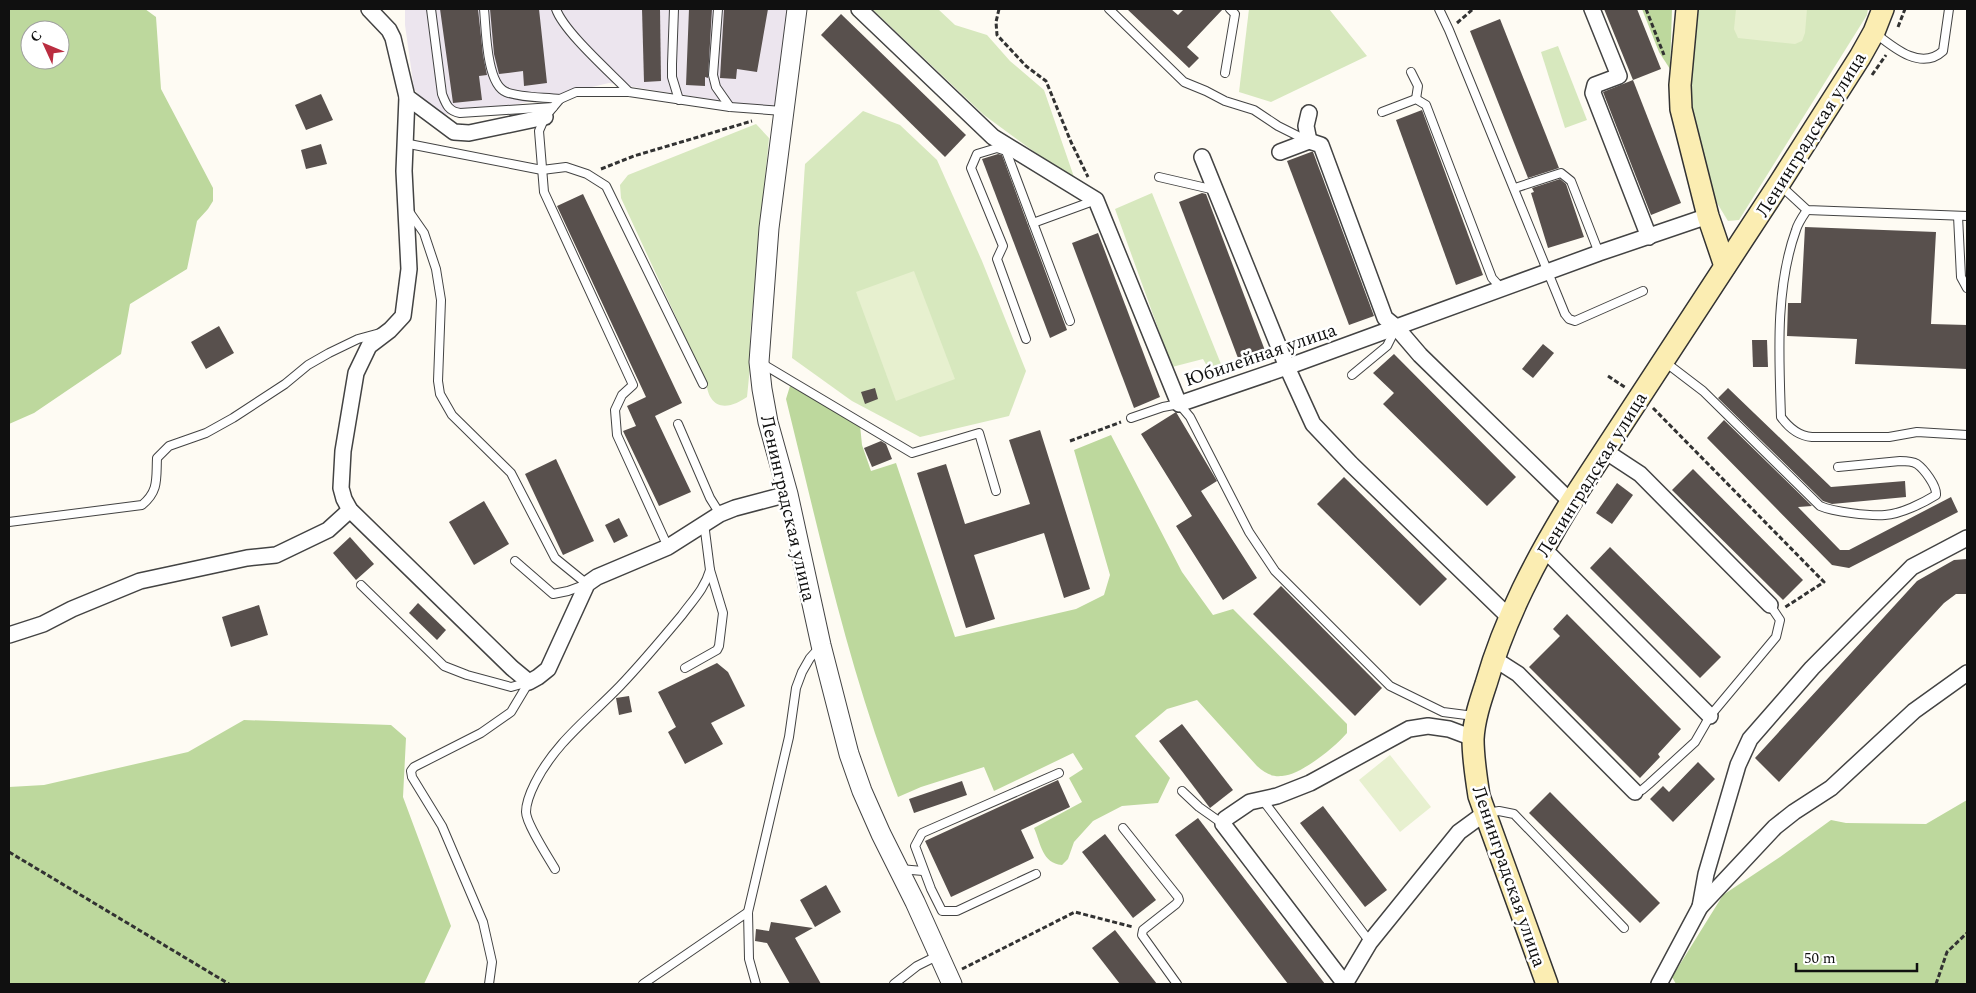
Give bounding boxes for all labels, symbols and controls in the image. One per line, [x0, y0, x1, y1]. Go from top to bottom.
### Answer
north arrow [20, 20, 70, 70]
text: С [25, 25, 47, 47]
street label: Ленинградская улица [1748, 46, 1874, 223]
street label: Юбилейная улица [1180, 316, 1341, 395]
street label: Ленинградская улица [1529, 386, 1655, 563]
street label: Ленинградская улица [752, 412, 823, 605]
street label: Ленинградская улица [1464, 782, 1554, 972]
scale bar [1796, 940, 1917, 972]
text: 50 m [1804, 947, 1836, 970]

